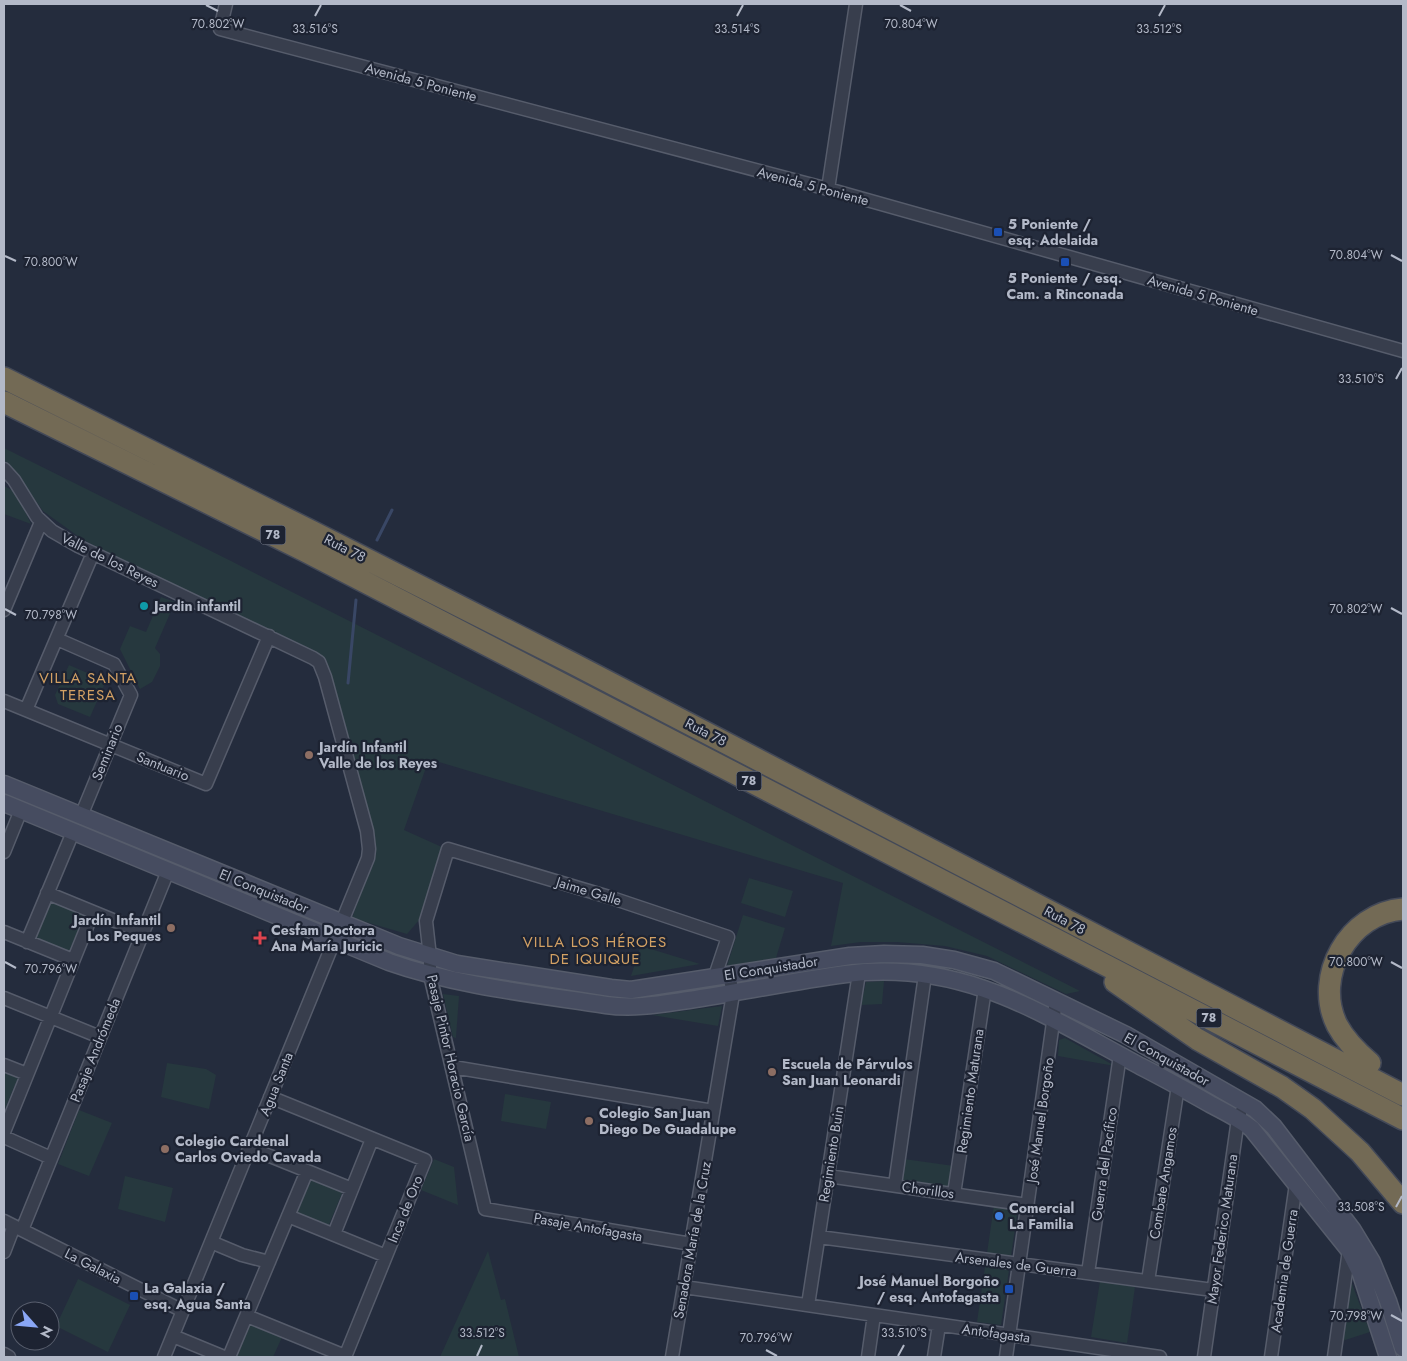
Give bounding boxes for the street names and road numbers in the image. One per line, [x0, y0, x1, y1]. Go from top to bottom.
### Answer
street label: Avenida 5 Poniente [363, 57, 479, 107]
street label: Avenida 5 Poniente [755, 161, 871, 211]
street label: Avenida 5 Poniente [1145, 270, 1261, 320]
road number: 78 [260, 526, 286, 544]
street label: Valle de los Reyes [58, 528, 162, 592]
street label: Ruta 78 [321, 529, 369, 567]
street label: Ruta 78 [682, 713, 730, 751]
street label: Seminario [87, 720, 128, 783]
street label: Santuario [134, 746, 193, 786]
road number: 78 [736, 771, 762, 790]
street label: El Conquistador [216, 864, 312, 918]
street label: Jaime Galle [552, 871, 624, 910]
street label: Ruta 78 [1041, 901, 1089, 939]
street label: El Conquistador [723, 951, 820, 985]
street label: Pasaje Pintor Horacio García [422, 973, 480, 1143]
street label: Pasaje Andrómeda [65, 995, 125, 1105]
road number: 78 [1196, 1008, 1222, 1028]
street label: El Conquistador [1121, 1027, 1213, 1091]
street label: Regimiento Maturana [951, 1028, 989, 1154]
street label: Agua Santa [254, 1049, 298, 1119]
street label: José Manuel Borgoño [1021, 1056, 1059, 1186]
street label: Regimiento Buin [814, 1104, 848, 1204]
street label: Guerra del Pacífico [1086, 1105, 1122, 1222]
street label: Combate Angamos [1144, 1125, 1182, 1240]
street label: Mayor Federico Maturana [1202, 1153, 1242, 1305]
street label: Senadora María de la Cruz [668, 1159, 716, 1320]
street label: Inca de Oro [382, 1172, 428, 1246]
street label: Chorillos [900, 1176, 956, 1204]
street label: Pasaje Antofagasta [532, 1208, 644, 1246]
street label: Academia de Guerra [1265, 1208, 1303, 1334]
street label: La Galaxia [61, 1243, 125, 1289]
street label: Arsenales de Guerra [954, 1247, 1078, 1281]
street label: Antofagasta [961, 1318, 1031, 1348]

